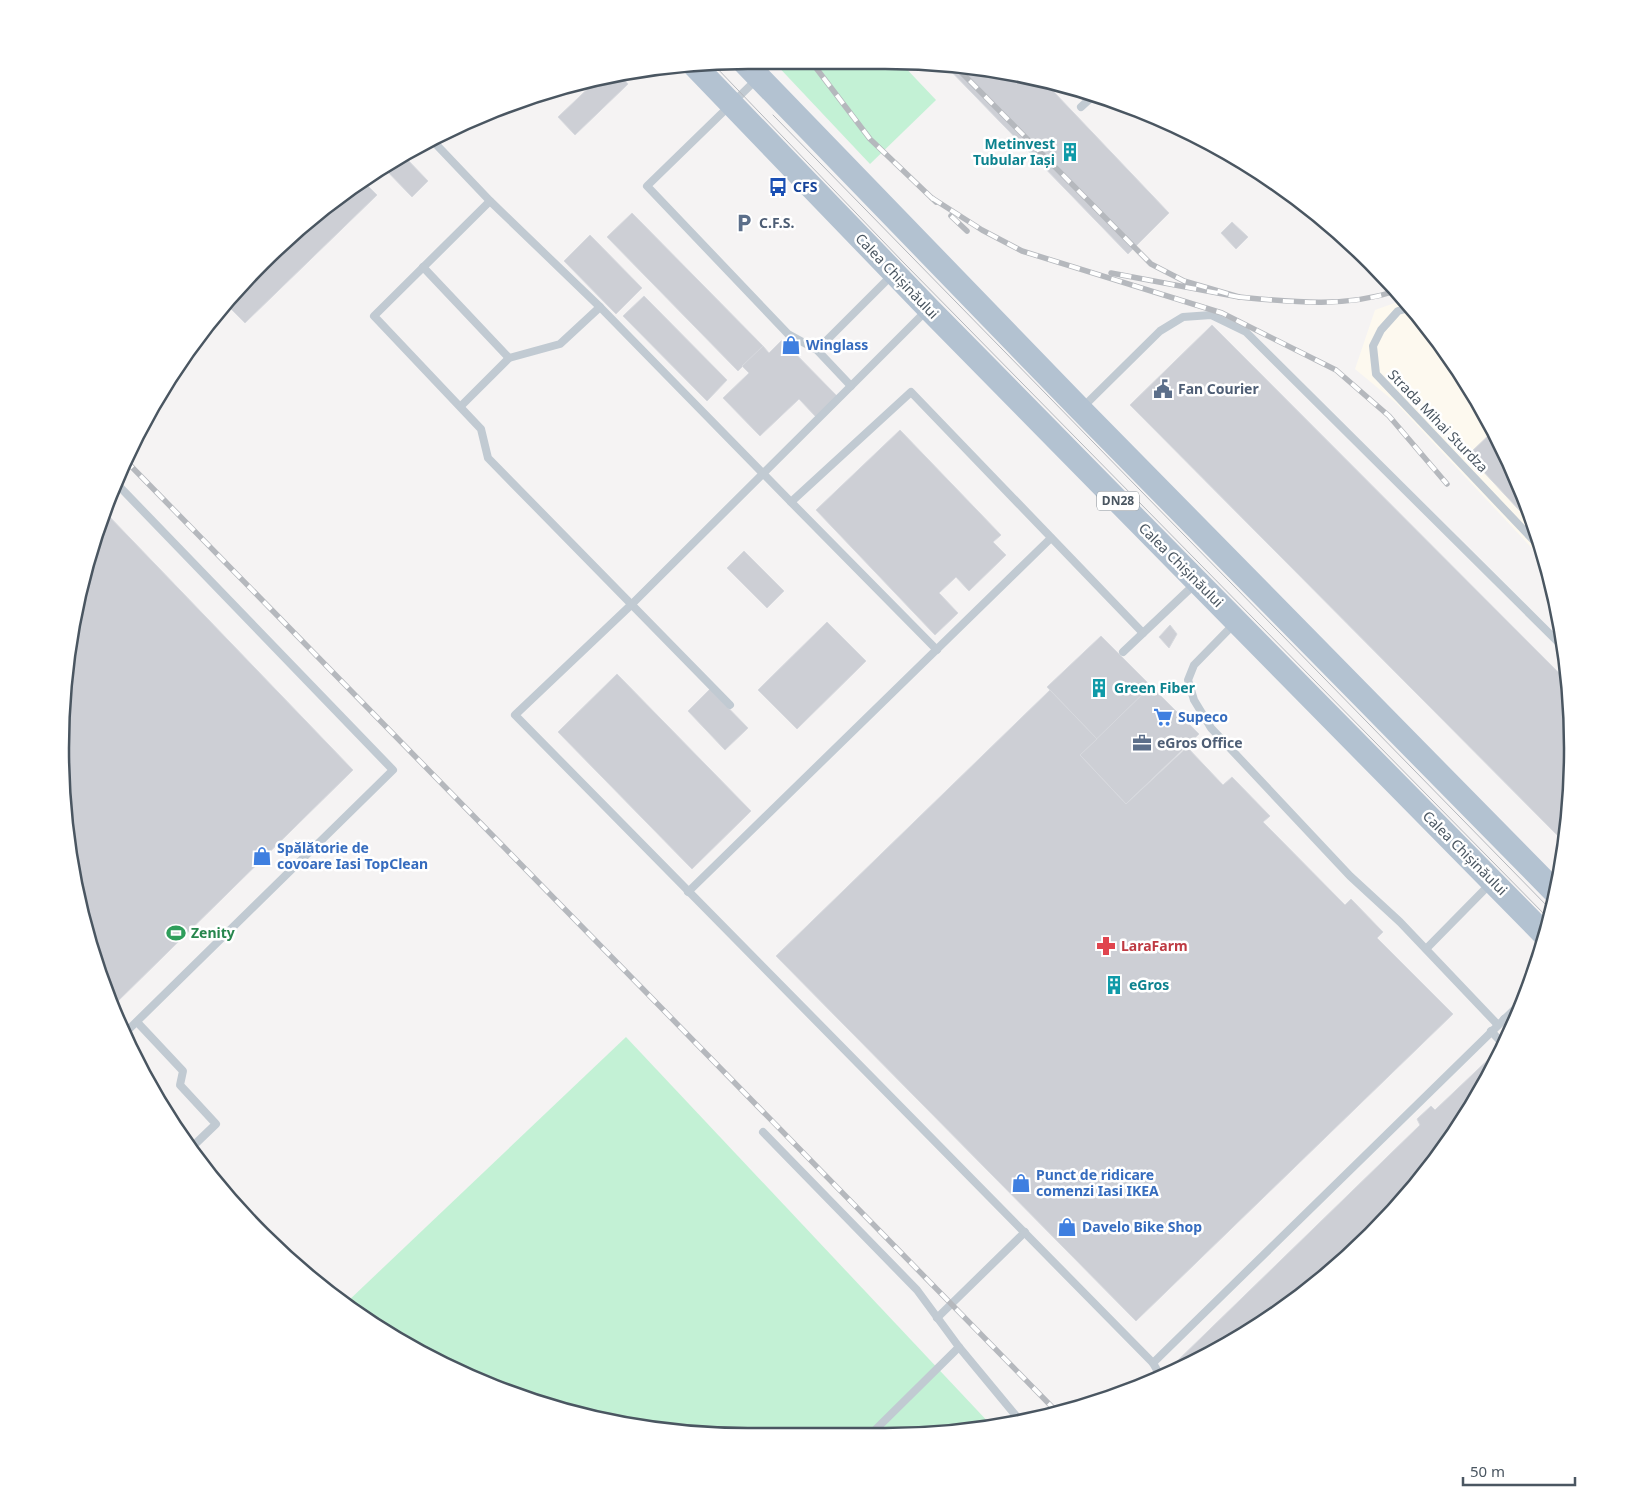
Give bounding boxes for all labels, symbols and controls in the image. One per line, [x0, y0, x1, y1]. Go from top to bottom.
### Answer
place label: Metinvest Tubular Iași [973, 134, 1055, 169]
building icon: Metinvest Tubular Iași [1059, 141, 1081, 163]
bus stop icon: CFS [767, 176, 789, 198]
place label: CFS [793, 177, 818, 196]
parking icon: C.F.S. [733, 212, 755, 234]
place label: C.F.S. [759, 213, 794, 232]
street label: Calea Chișinăului [852, 229, 943, 323]
shop icon: Winglass [780, 334, 802, 356]
place label: Winglass [806, 335, 868, 354]
street label: Strada Mihai Sturdza [1384, 365, 1493, 476]
public building icon: Fan Courier [1152, 378, 1174, 400]
place label: Fan Courier [1178, 379, 1259, 398]
road number: DN28 [1097, 492, 1139, 511]
street label: Calea Chișinăului [1135, 518, 1228, 611]
building icon: Green Fiber [1088, 677, 1110, 699]
place label: Green Fiber [1114, 678, 1196, 697]
supermarket icon: Supeco [1152, 706, 1174, 728]
place label: Supeco [1178, 707, 1228, 726]
office icon: eGros Office [1131, 732, 1153, 754]
place label: eGros Office [1157, 733, 1243, 752]
street label: Calea Chișinăului [1419, 806, 1512, 899]
place label: Spălătorie de covoare Iasi TopClean [277, 838, 428, 873]
shop icon: Spălătorie de covoare Iasi TopClean [251, 845, 273, 867]
sports icon: Zenity [165, 922, 187, 944]
place label: Zenity [191, 923, 235, 942]
pharmacy icon: LaraFarm [1095, 935, 1117, 957]
place label: LaraFarm [1121, 936, 1188, 955]
building icon: eGros [1103, 974, 1125, 996]
place label: eGros [1129, 975, 1169, 994]
place label: Punct de ridicare comenzi Iasi IKEA [1036, 1165, 1159, 1200]
shop icon: Punct de ridicare comenzi Iasi IKEA [1010, 1172, 1032, 1194]
shop icon: Davelo Bike Shop [1056, 1216, 1078, 1238]
place label: Davelo Bike Shop [1082, 1217, 1202, 1236]
scale bar [1463, 1454, 1576, 1486]
text: 50 m [1470, 1461, 1505, 1481]

